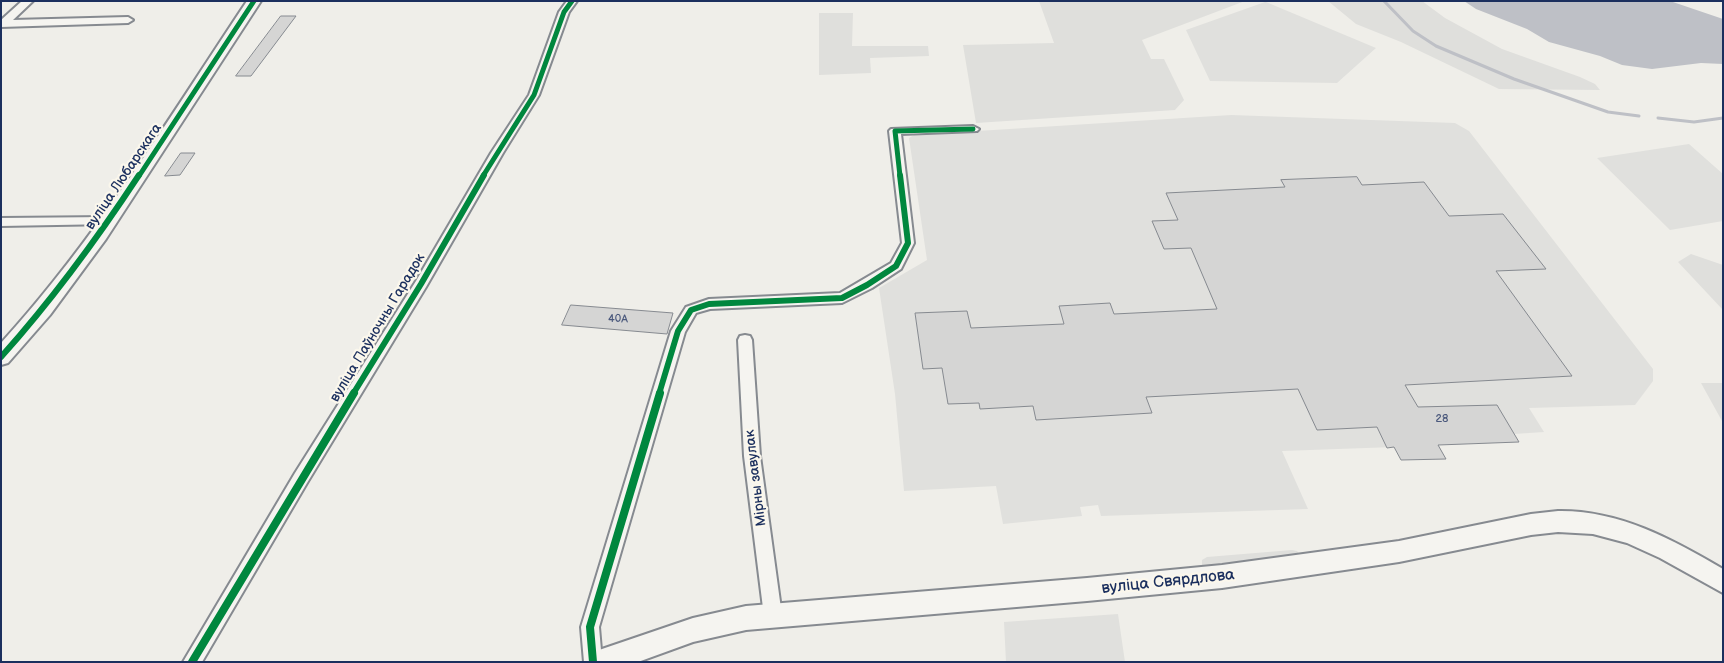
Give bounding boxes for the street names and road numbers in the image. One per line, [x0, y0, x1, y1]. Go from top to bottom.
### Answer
street label: вуліца Любарскага [82, 121, 166, 233]
street label: вуліца Паўночны Гарадок [327, 251, 429, 405]
street label: Мірны завулак [742, 429, 770, 527]
street label: вуліца Свярдлова [1101, 565, 1235, 599]

